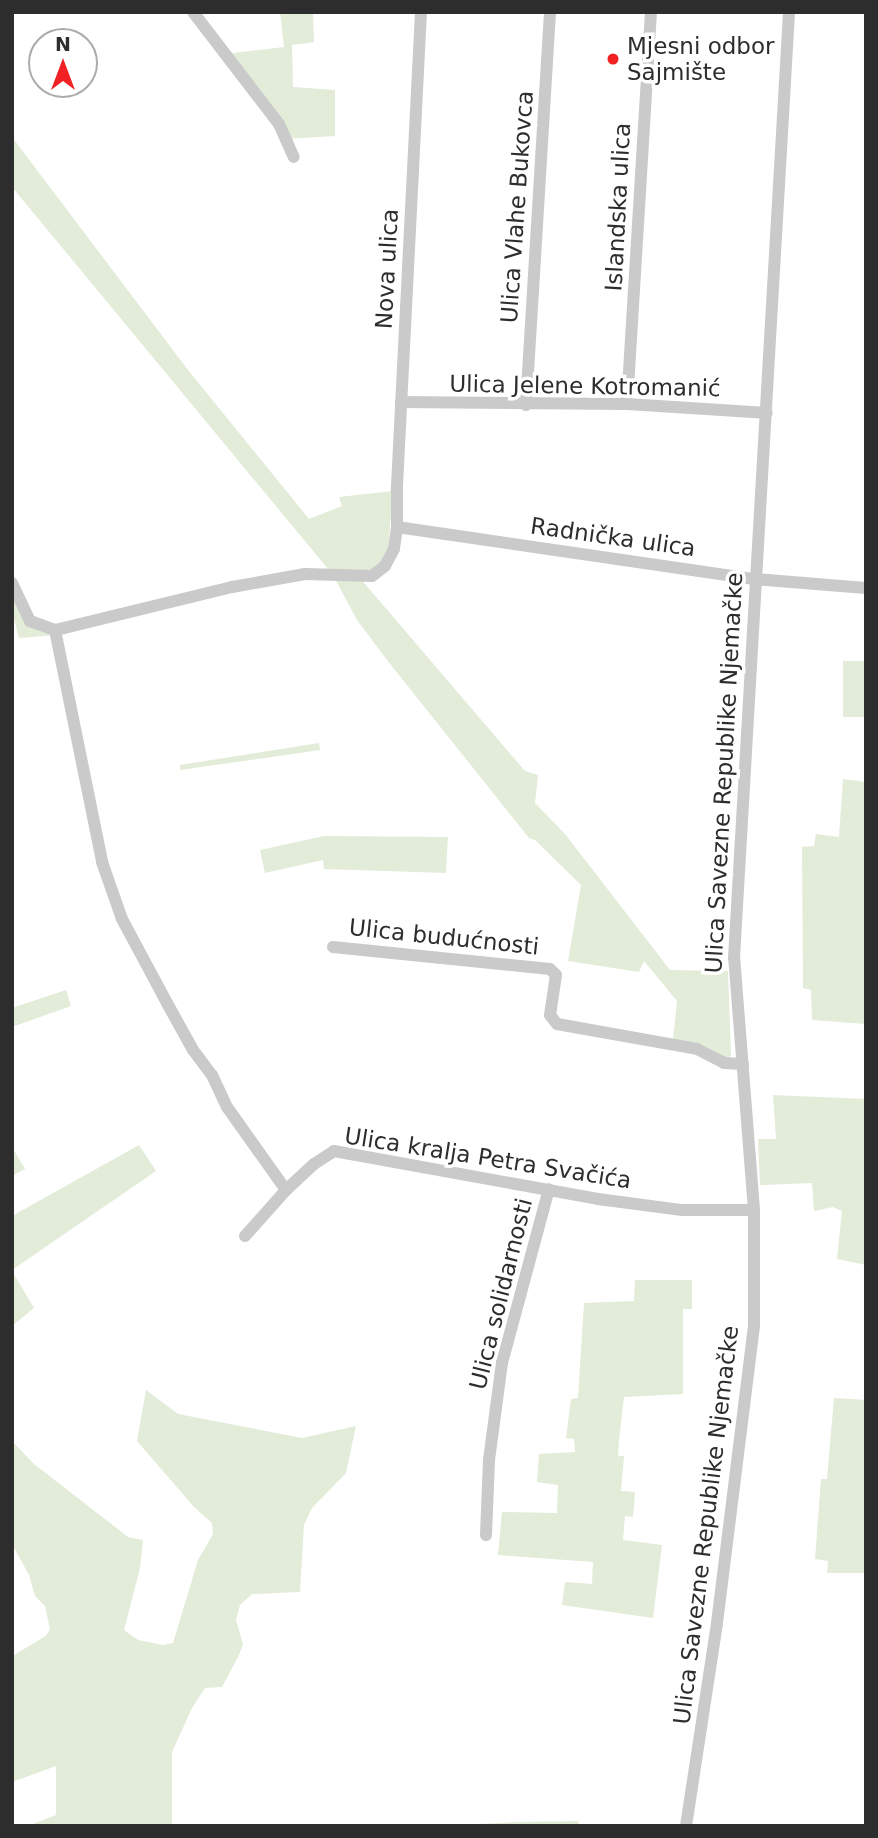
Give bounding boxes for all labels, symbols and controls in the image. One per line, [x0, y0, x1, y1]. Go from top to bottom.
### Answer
north arrow [28, 28, 98, 98]
place label: Mjesni odbor Sajmište [627, 32, 774, 86]
text: N [55, 33, 71, 55]
marker: Mjesni odbor Sajmište [605, 51, 621, 67]
street label: Ulica Vlahe Bukovca [495, 90, 539, 324]
street label: Islandska ulica [600, 122, 636, 292]
street label: Nova ulica [370, 208, 404, 330]
street label: Ulica Jelene Kotromanić [449, 370, 721, 402]
street label: Radnička ulica [529, 512, 697, 562]
street label: Ulica Savezne Republike Njemačke [700, 572, 748, 974]
street label: Ulica budućnosti [348, 913, 540, 961]
street label: Ulica kralja Petra Svačića [343, 1122, 633, 1194]
street label: Ulica solidarnosti [464, 1195, 538, 1393]
street label: Ulica Savezne Republike Njemačke [668, 1324, 744, 1726]

